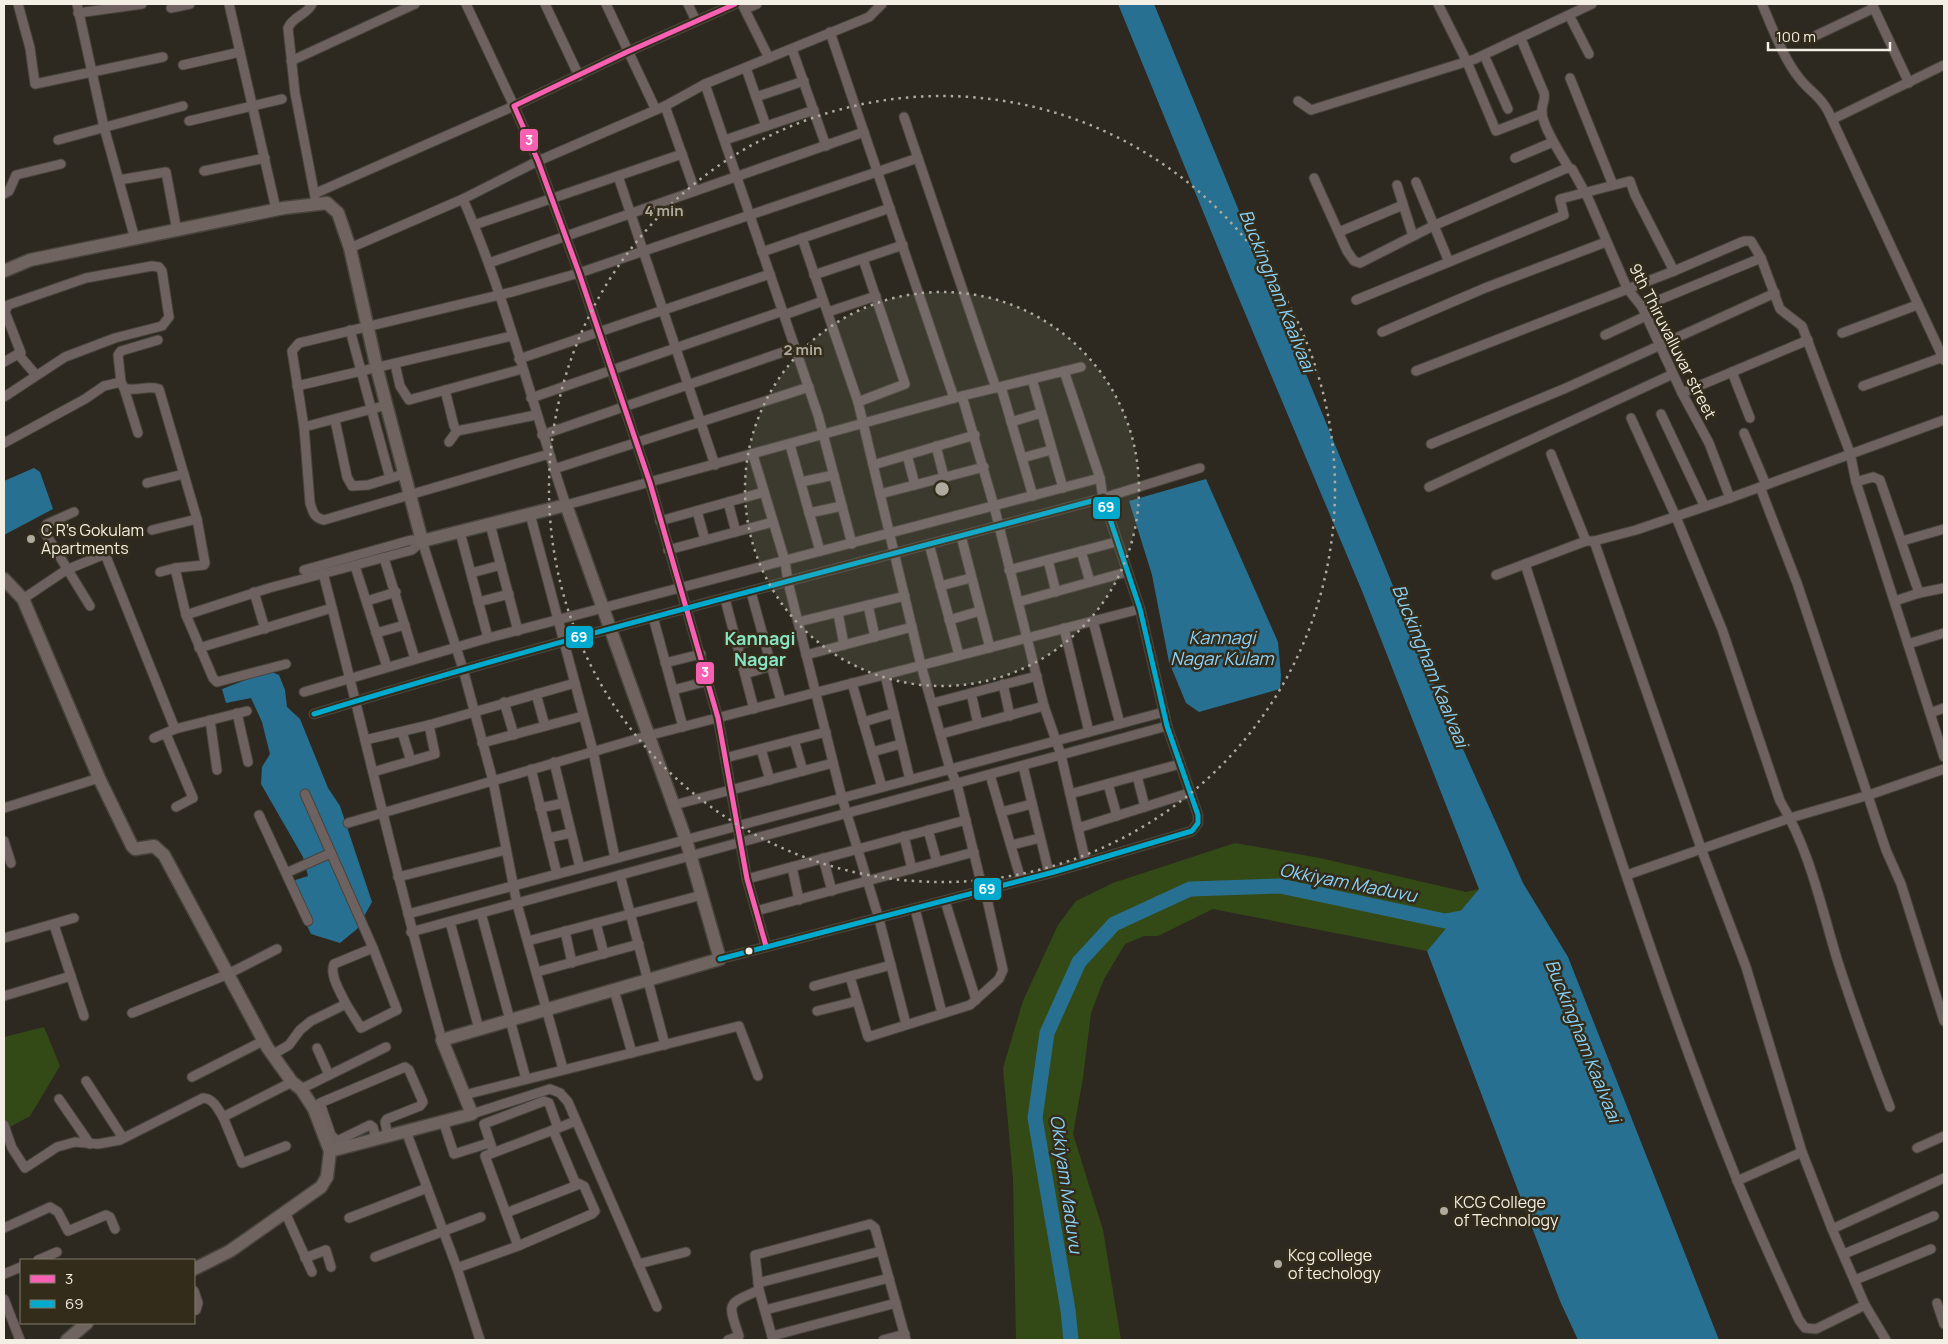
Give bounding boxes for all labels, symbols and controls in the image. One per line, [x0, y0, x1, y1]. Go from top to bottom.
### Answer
scale bar [1768, 20, 1890, 52]
text: 100 m [1776, 26, 1816, 47]
line badge: 3 [519, 128, 539, 152]
text: 3 [525, 130, 533, 149]
text: 4 min [644, 200, 684, 221]
water label: Buckingham Kaalvaai [1234, 206, 1323, 378]
street label: 9th Thiruvalluvar street [1624, 260, 1722, 422]
text: 2 min [783, 339, 823, 360]
centre of rings [933, 480, 951, 498]
line badge: 69 [1092, 496, 1121, 520]
text: 69 [1097, 497, 1115, 516]
place label: C R's Gokulam Apartments [41, 519, 144, 559]
marker: C R's Gokulam Apartments [25, 533, 37, 545]
water label: Buckingham Kaalvaai [1387, 581, 1476, 753]
line badge: 69 [565, 625, 594, 649]
water label: Kannagi Nagar Kulam [1170, 625, 1275, 670]
district label: Kannagi Nagar [724, 626, 796, 671]
text: 69 [570, 627, 588, 646]
line badge: 3 [695, 661, 715, 685]
text: 3 [701, 662, 709, 681]
water label: Okkiyam Maduvu [1277, 857, 1420, 907]
line badge: 69 [973, 877, 1002, 901]
text: 69 [978, 879, 996, 898]
unlabelled marker [744, 946, 754, 956]
water label: Buckingham Kaalvaai [1540, 956, 1629, 1128]
water label: Okkiyam Maduvu [1045, 1113, 1089, 1256]
place label: KCG College of Technology [1454, 1191, 1559, 1231]
marker: KCG College of Technology [1438, 1205, 1450, 1217]
place label: Kcg college of techology [1288, 1244, 1381, 1284]
marker: Kcg college of techology [1272, 1258, 1284, 1270]
legend [20, 1259, 195, 1324]
text: 3 [65, 1268, 73, 1289]
text: 69 [65, 1293, 83, 1314]

